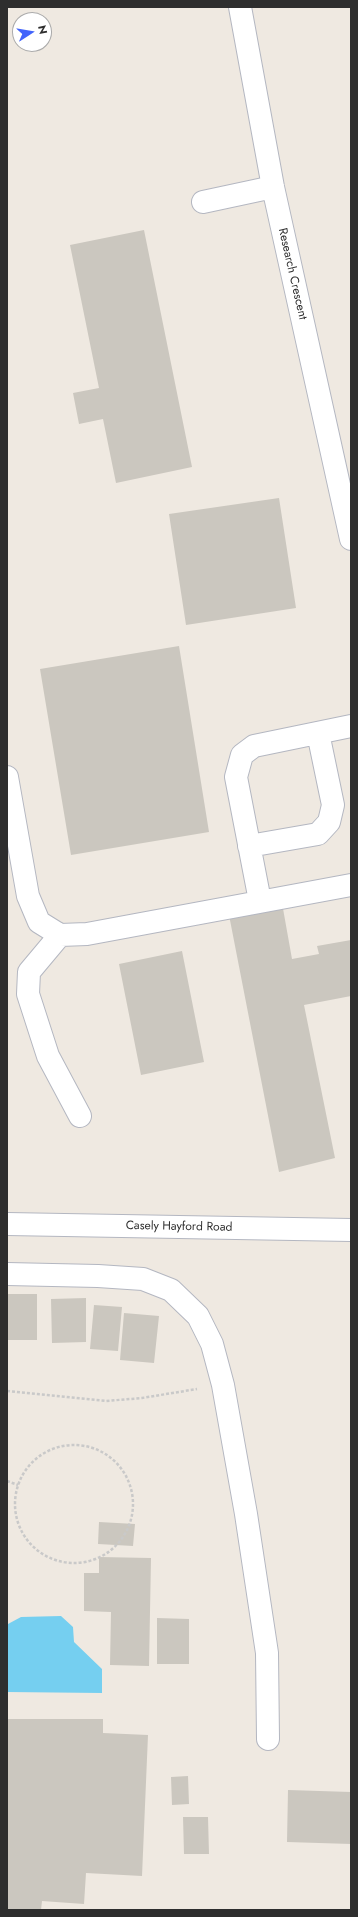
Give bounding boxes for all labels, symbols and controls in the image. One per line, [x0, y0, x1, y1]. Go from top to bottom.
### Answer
north arrow [12, 12, 52, 52]
text: N [34, 24, 51, 36]
street label: Research Crescent [274, 227, 310, 321]
street label: Casely Hayford Road [126, 1219, 232, 1235]

